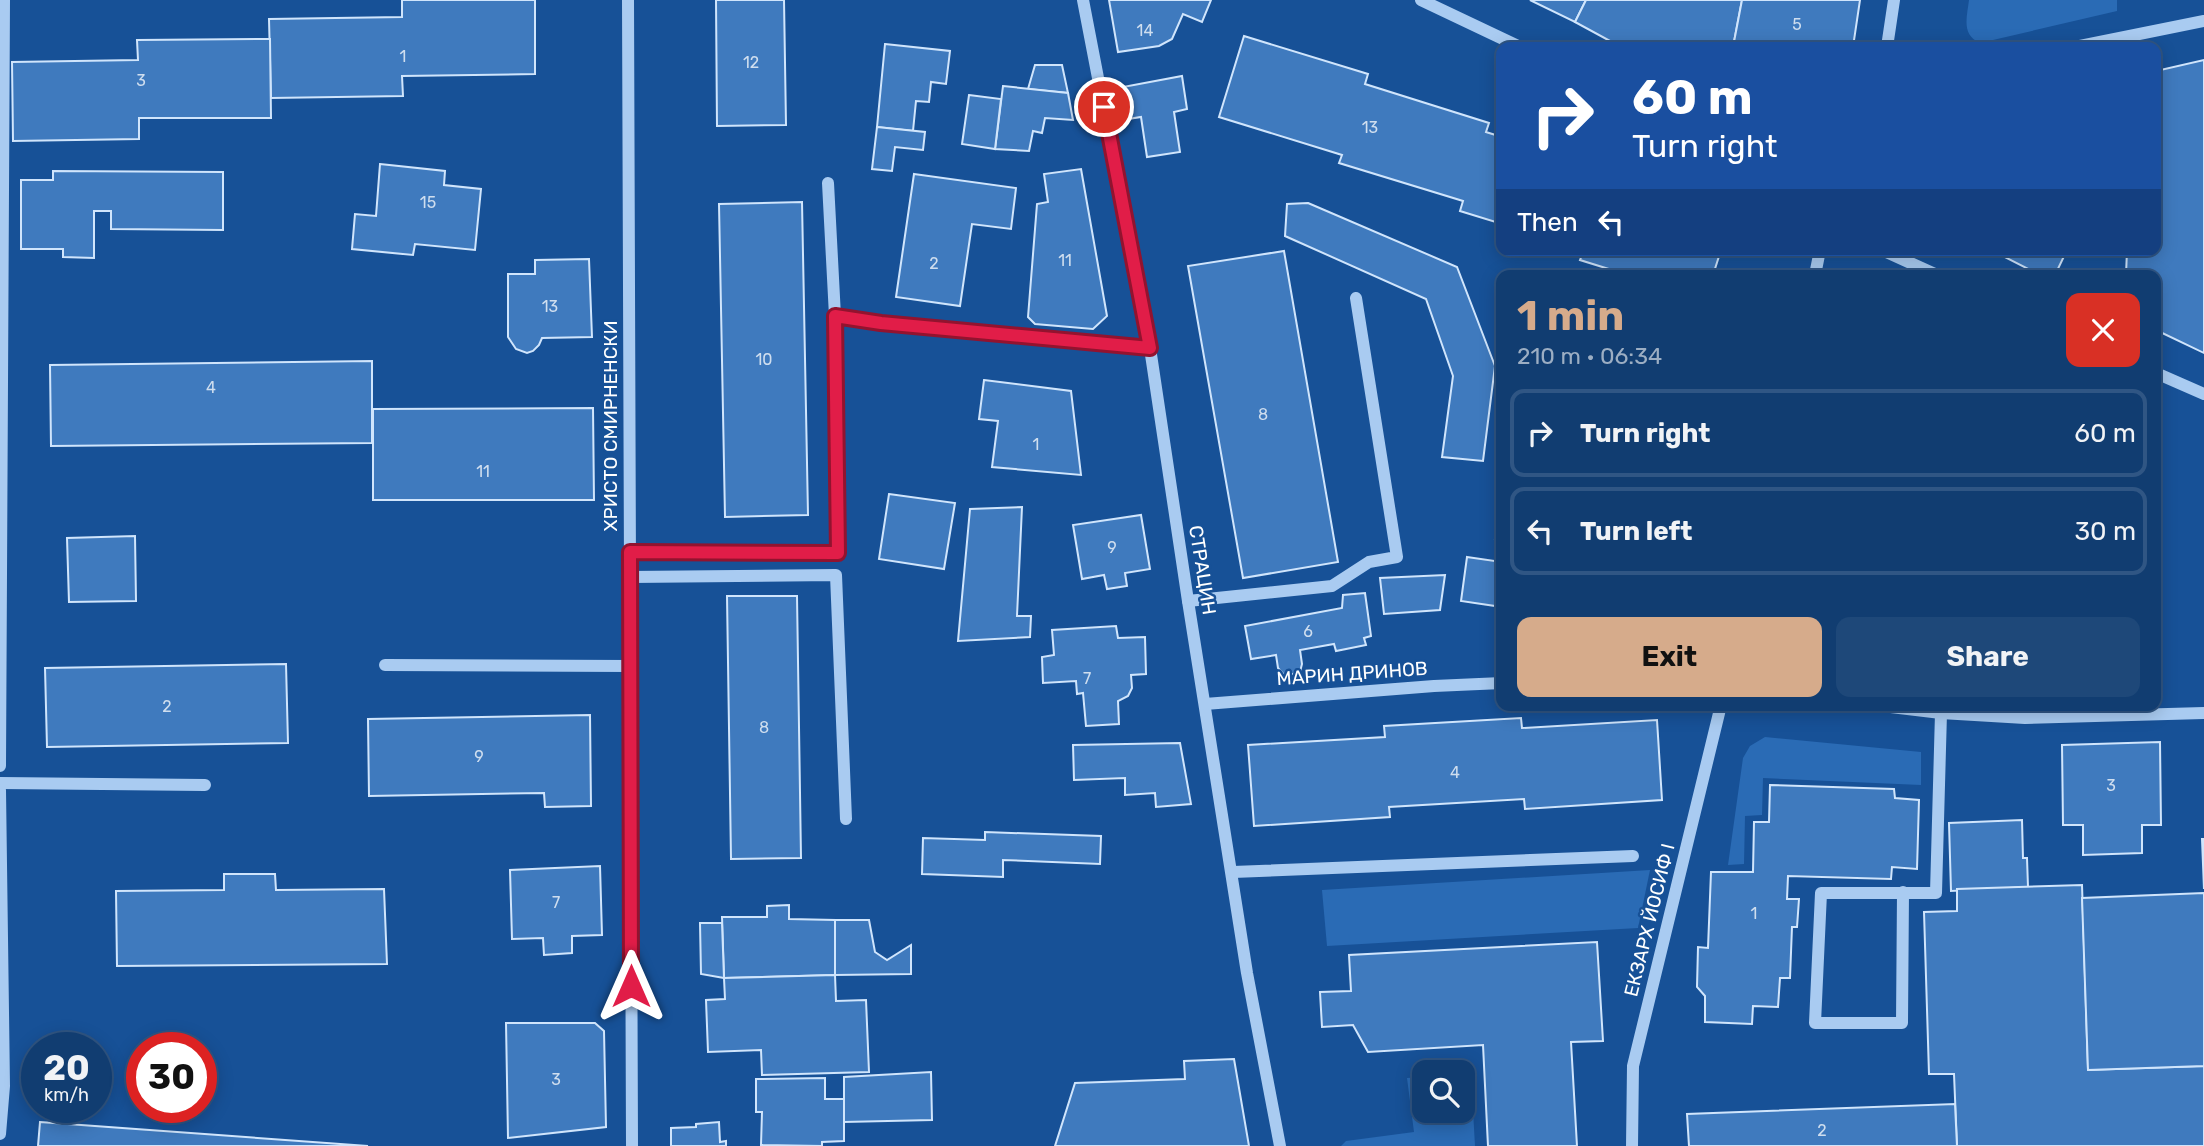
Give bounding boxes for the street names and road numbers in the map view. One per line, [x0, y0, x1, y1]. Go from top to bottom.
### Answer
street label: ХРИСТО СМИРНЕНСКИ [599, 320, 622, 532]
street label: СТРАЦИН [1184, 524, 1221, 616]
street label: МАРИН ДРИНОВ [1276, 657, 1428, 690]
street label: ЕКЗАРХ ЙОСИФ I [1619, 841, 1680, 999]

